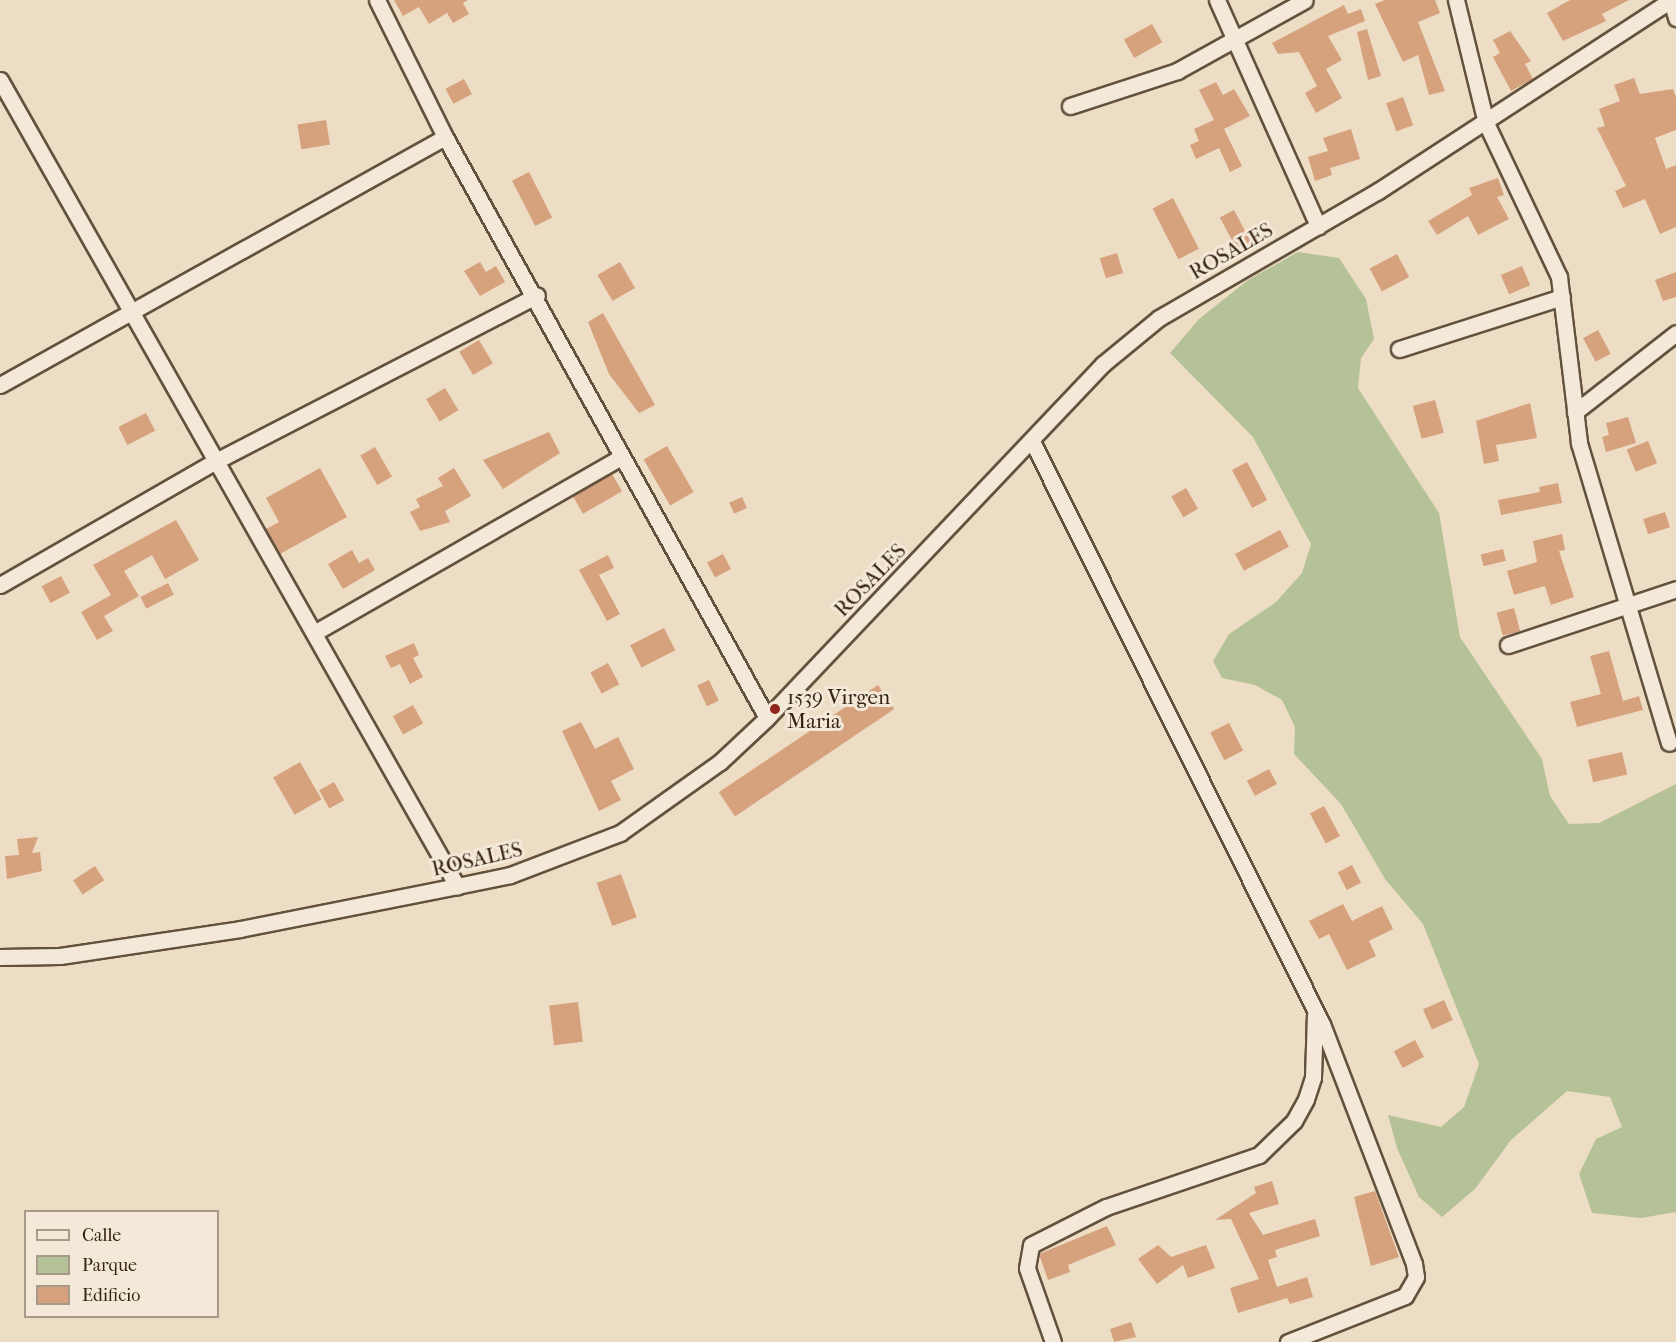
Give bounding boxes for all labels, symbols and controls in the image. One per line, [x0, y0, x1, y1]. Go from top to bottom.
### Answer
street label: ROSALES [1185, 217, 1277, 285]
street label: ROSALES [829, 538, 911, 622]
place label: 1539 Virgen Maria [787, 684, 890, 734]
marker: 1539 Virgen Maria [768, 702, 782, 716]
street label: ROSALES [429, 836, 525, 882]
legend [24, 1210, 219, 1318]
text: Calle [82, 1225, 121, 1246]
text: Parque [82, 1255, 137, 1276]
text: Edificio [82, 1285, 140, 1306]

